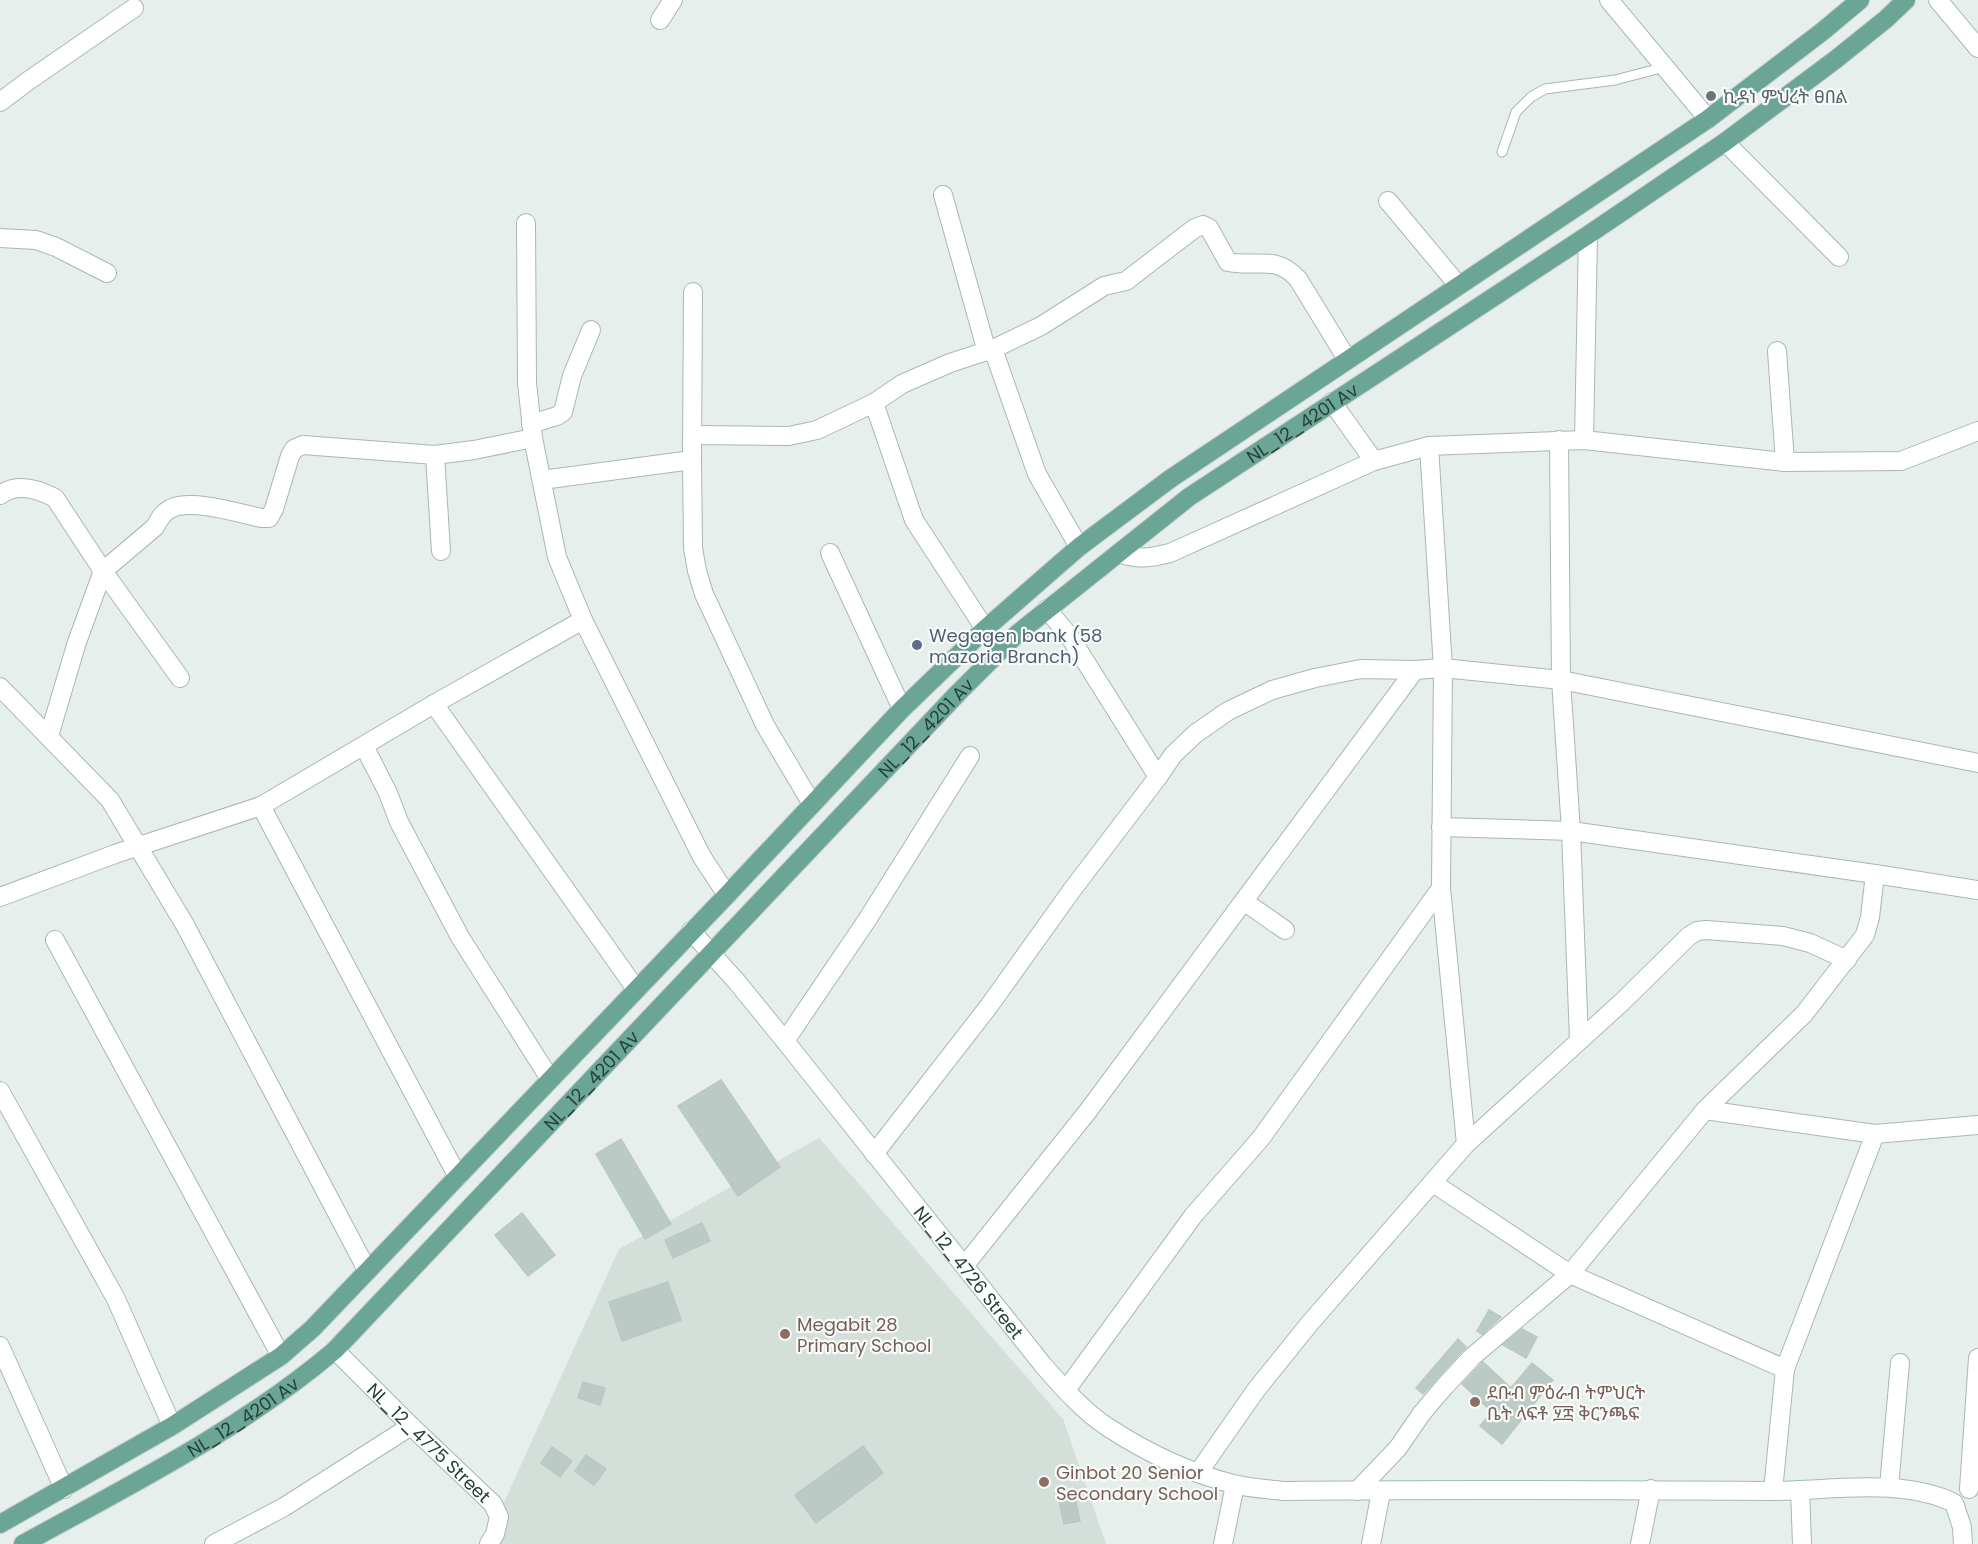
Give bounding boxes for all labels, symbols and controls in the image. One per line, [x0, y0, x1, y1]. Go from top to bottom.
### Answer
place label: ኪዳነ ምህረት ፀበል [1723, 84, 1847, 109]
marker: ኪዳነ ምህረት ፀበል [1704, 89, 1718, 103]
street label: NL_12_4201 Av [1241, 377, 1363, 469]
place label: Wegagen bank (58 mazoria Branch) [929, 623, 1102, 669]
marker: Wegagen bank (58 mazoria Branch) [910, 638, 924, 652]
street label: NL_12_4201 Av [872, 672, 979, 783]
street label: NL_12_4201 Av [538, 1025, 644, 1135]
street label: NL_12_4726 Street [908, 1200, 1030, 1344]
place label: Megabit 28 Primary School [797, 1312, 931, 1358]
marker: Megabit 28 Primary School [778, 1327, 792, 1341]
street label: NL_12_4201 Av [182, 1371, 304, 1463]
street label: NL_12_4775 Street [362, 1377, 496, 1508]
place label: ደቡብ ምዕራብ ትምህርት ቤት ላፍቶ ፶፰ ቅርንጫፍ [1487, 1380, 1645, 1426]
marker: ደቡብ ምዕራብ ትምህርት ቤት ላፍቶ ፶፰ ቅርንጫፍ [1468, 1395, 1482, 1409]
place label: Ginbot 20 Senior Secondary School [1056, 1460, 1218, 1506]
marker: Ginbot 20 Senior Secondary School [1037, 1475, 1051, 1489]

